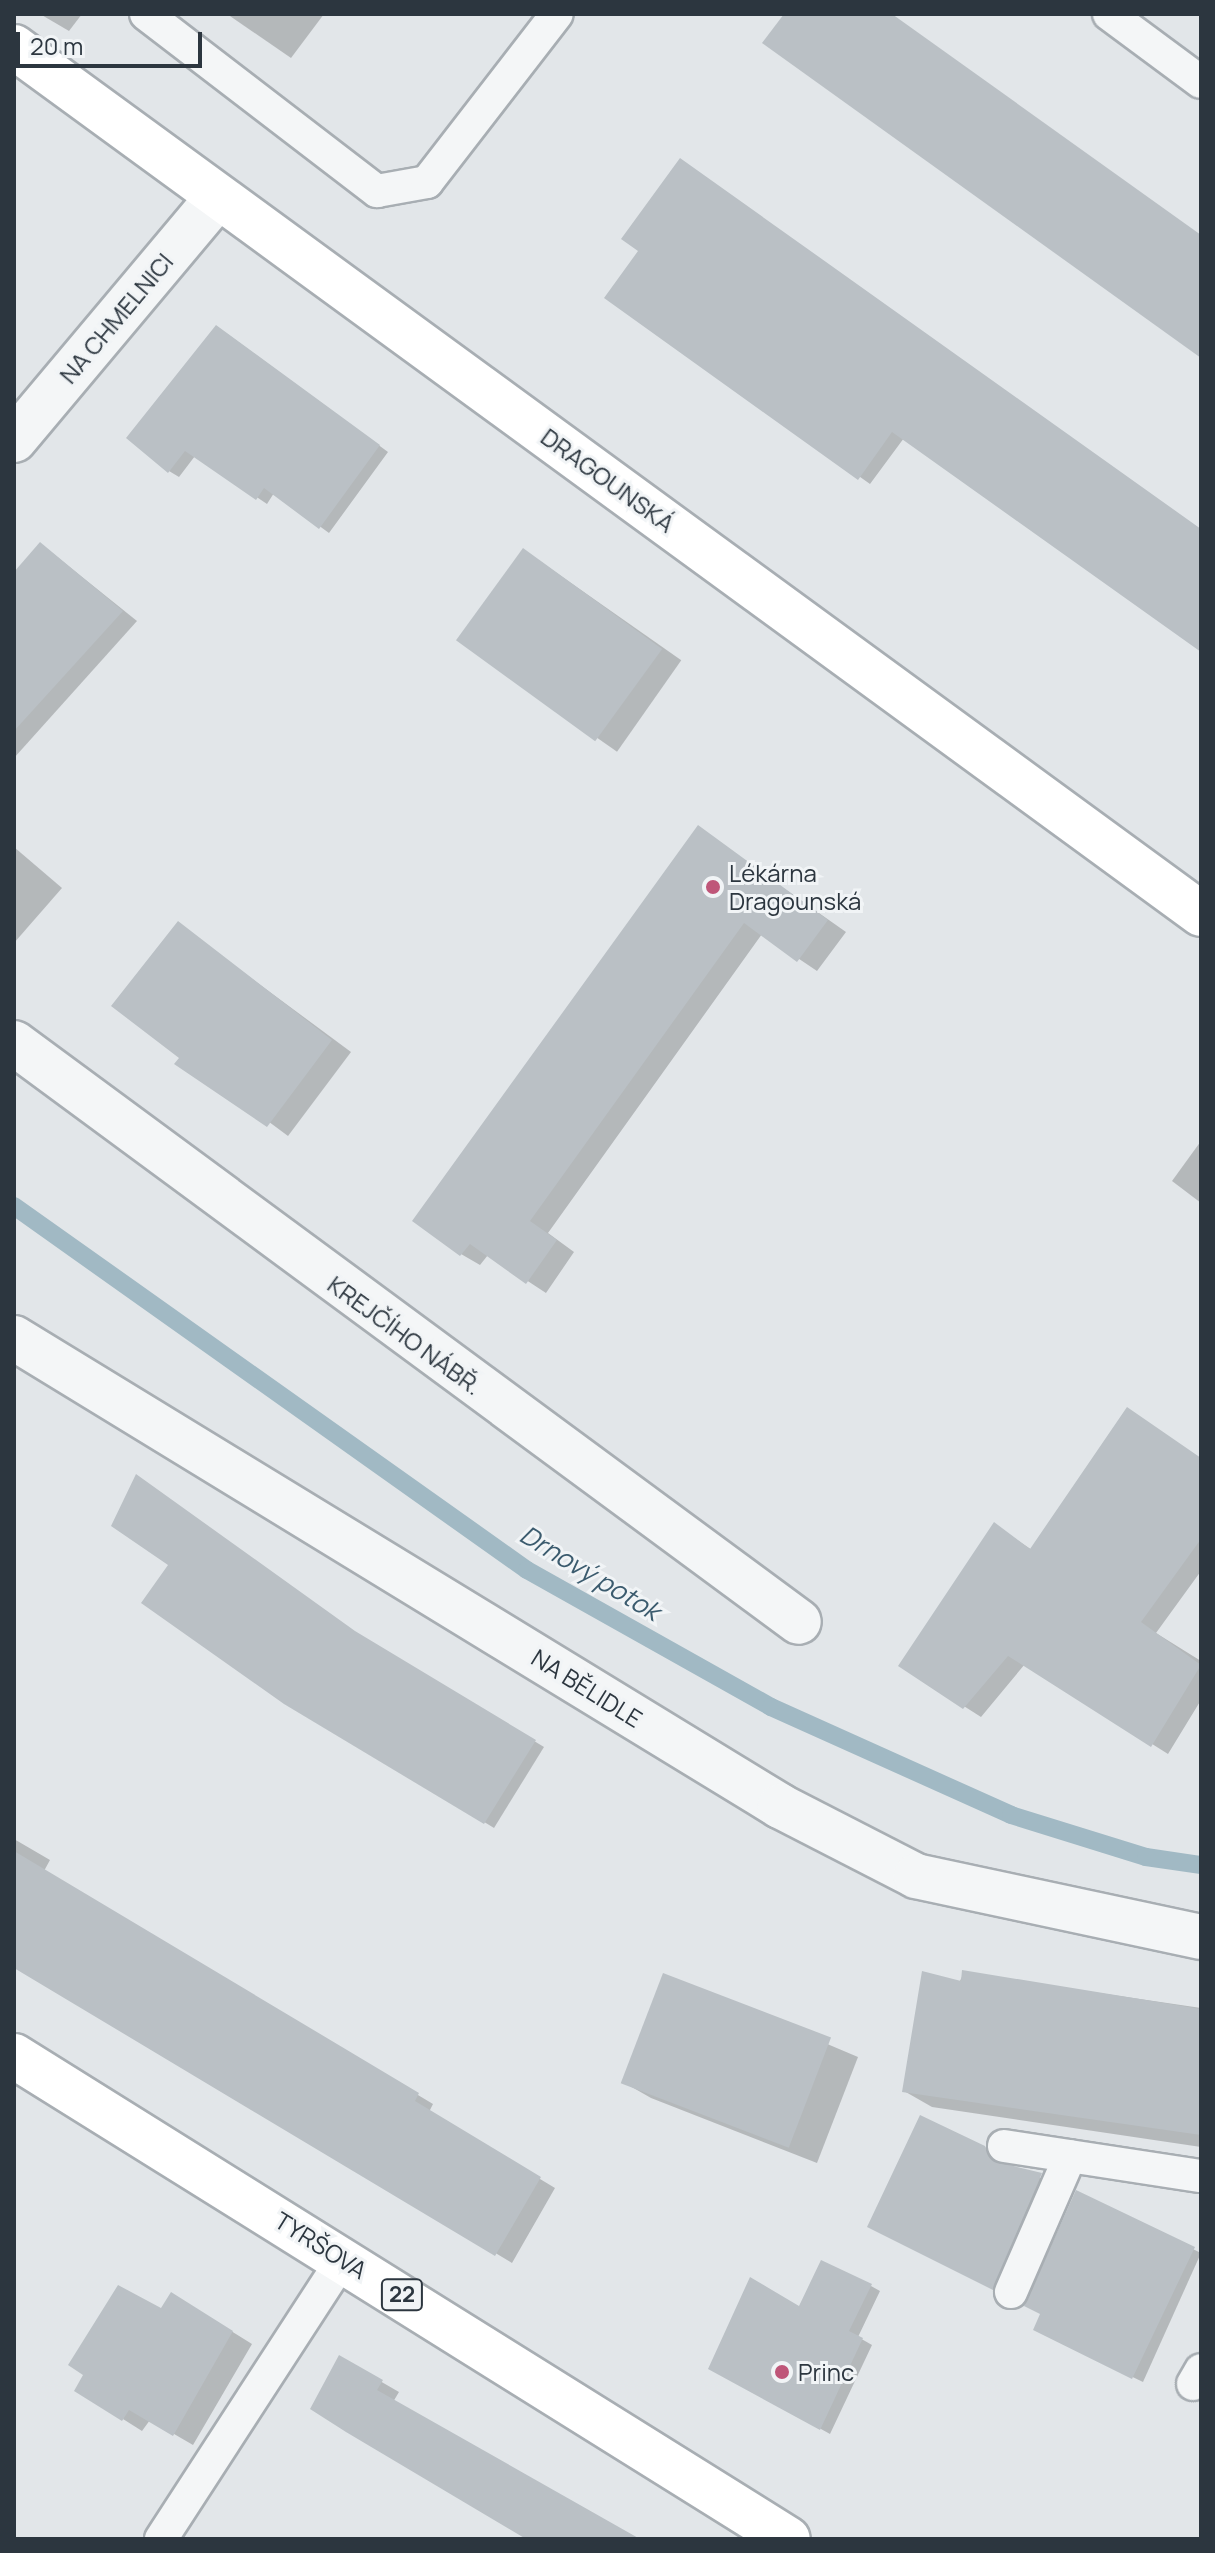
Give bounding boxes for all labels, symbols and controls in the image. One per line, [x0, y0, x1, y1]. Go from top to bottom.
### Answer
scale bar [20, 16, 206, 66]
text: 20 m [30, 29, 83, 62]
street label: NA CHMELNICI [53, 247, 179, 389]
street label: DRAGOUNSKÁ [536, 422, 680, 538]
place label: Lékárna Dragounská [729, 859, 861, 915]
marker: Lékárna Dragounská [704, 878, 722, 896]
street label: KREJČÍHO NÁBŘ. [322, 1270, 488, 1400]
water label: Drnový potok [514, 1519, 666, 1627]
street label: NA BĚLIDLE [526, 1643, 648, 1733]
street label: TYRŠOVA [270, 2206, 372, 2284]
road number: 22 [380, 2277, 424, 2313]
place label: Princ [798, 2358, 854, 2386]
marker: Princ [773, 2363, 791, 2381]

